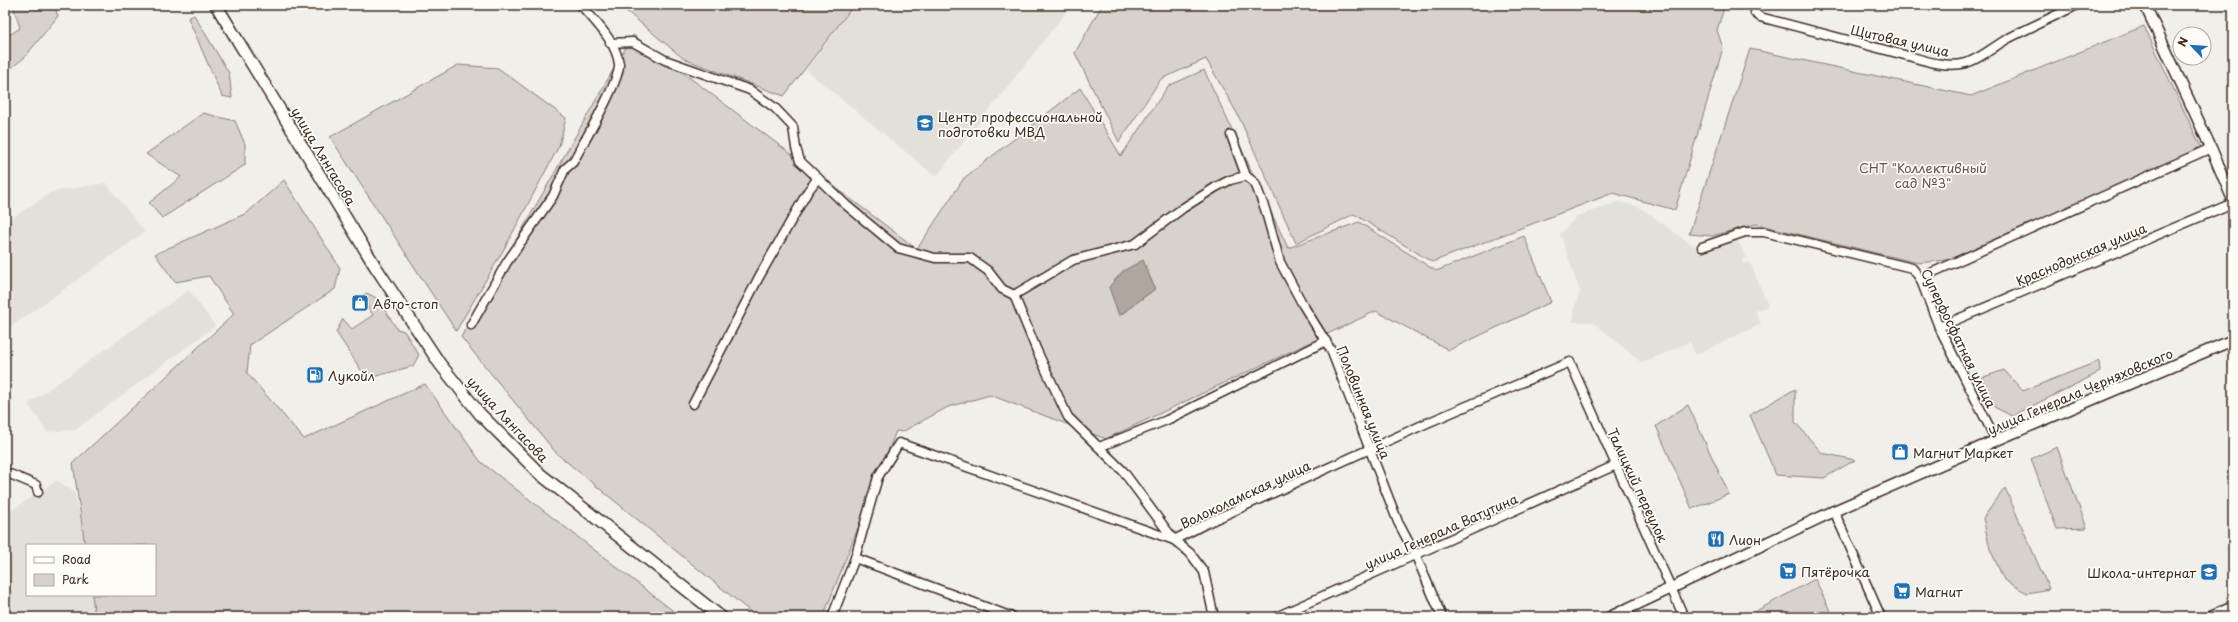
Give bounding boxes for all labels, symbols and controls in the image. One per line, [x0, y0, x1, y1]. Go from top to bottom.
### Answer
street label: Щитовая улица [1849, 19, 1952, 61]
north arrow [2172, 26, 2212, 66]
text: N [2173, 34, 2192, 49]
street label: улица Лянгасова [287, 103, 361, 209]
place label: Центр профессиональной подготовки МВД [938, 107, 1103, 141]
school or university icon: Центр профессиональной подготовки МВД [915, 113, 935, 133]
park label: СНТ "Коллективный сад №3" [1859, 158, 1987, 192]
street label: Краснодонская улица [2013, 218, 2150, 290]
street label: Суперфосфатная улица [1917, 265, 2001, 412]
shop icon: Авто-стоп [350, 293, 370, 313]
place label: Авто-стоп [373, 294, 438, 313]
street label: Половинная улица [1333, 343, 1396, 462]
street label: улица Генерала Черняховского [1984, 343, 2176, 439]
fuel station icon: Лукойл [305, 365, 325, 385]
place label: Лукойл [328, 366, 375, 385]
street label: улица Лянгасова [463, 372, 554, 467]
street label: Талицкий переулок [1603, 425, 1673, 546]
shop icon: Магнит Маркет [1890, 442, 1910, 462]
place label: Магнит Маркет [1913, 443, 2014, 462]
street label: Волоколамская улица [1177, 455, 1314, 533]
street label: улица Генерала Ватутина [1361, 488, 1521, 573]
restaurant icon: Лион [1706, 529, 1726, 549]
place label: Лион [1729, 530, 1761, 549]
legend [26, 544, 156, 596]
text: Road [62, 550, 91, 568]
supermarket icon: Пятёрочка [1778, 561, 1798, 581]
place label: Пятёрочка [1801, 562, 1871, 581]
school or university icon: Школа-интернат [2199, 562, 2219, 582]
place label: Школа-интернат [2087, 563, 2197, 582]
text: Park [62, 570, 89, 588]
supermarket icon: Магнит [1892, 581, 1912, 601]
place label: Магнит [1915, 582, 1963, 601]

